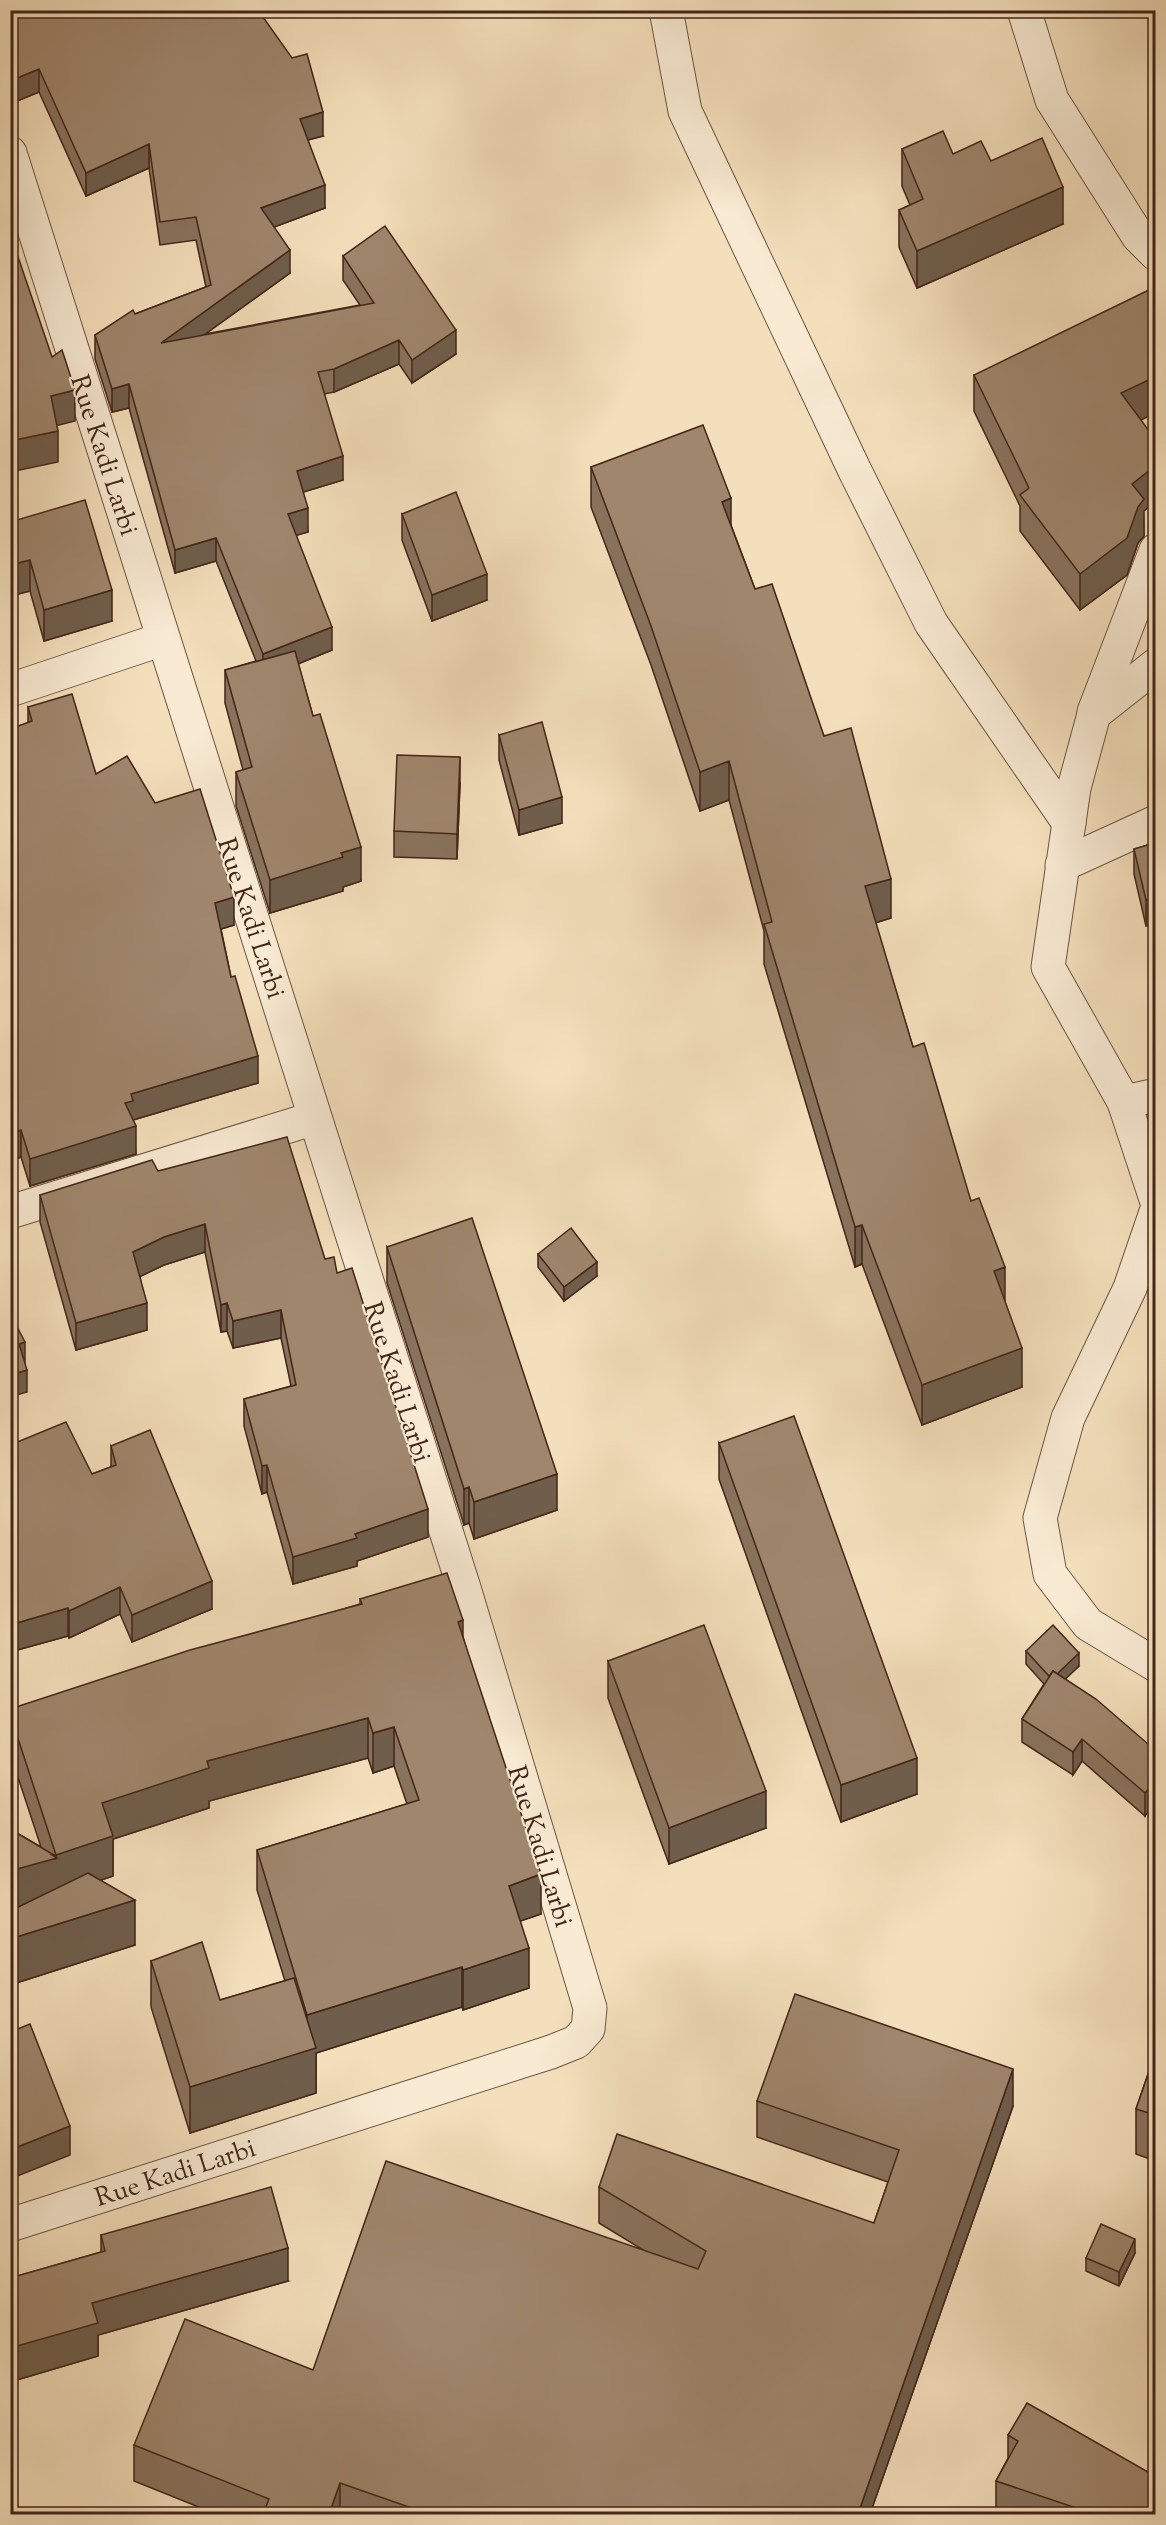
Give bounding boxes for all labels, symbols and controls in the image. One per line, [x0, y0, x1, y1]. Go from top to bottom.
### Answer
street label: Rue Kadi Larbi [59, 371, 146, 541]
street label: Rue Kadi Larbi [206, 834, 293, 1004]
street label: Rue Kadi Larbi [352, 1298, 439, 1468]
street label: Rue Kadi Larbi [497, 1761, 581, 1932]
street label: Rue Kadi Larbi [91, 2131, 261, 2218]

